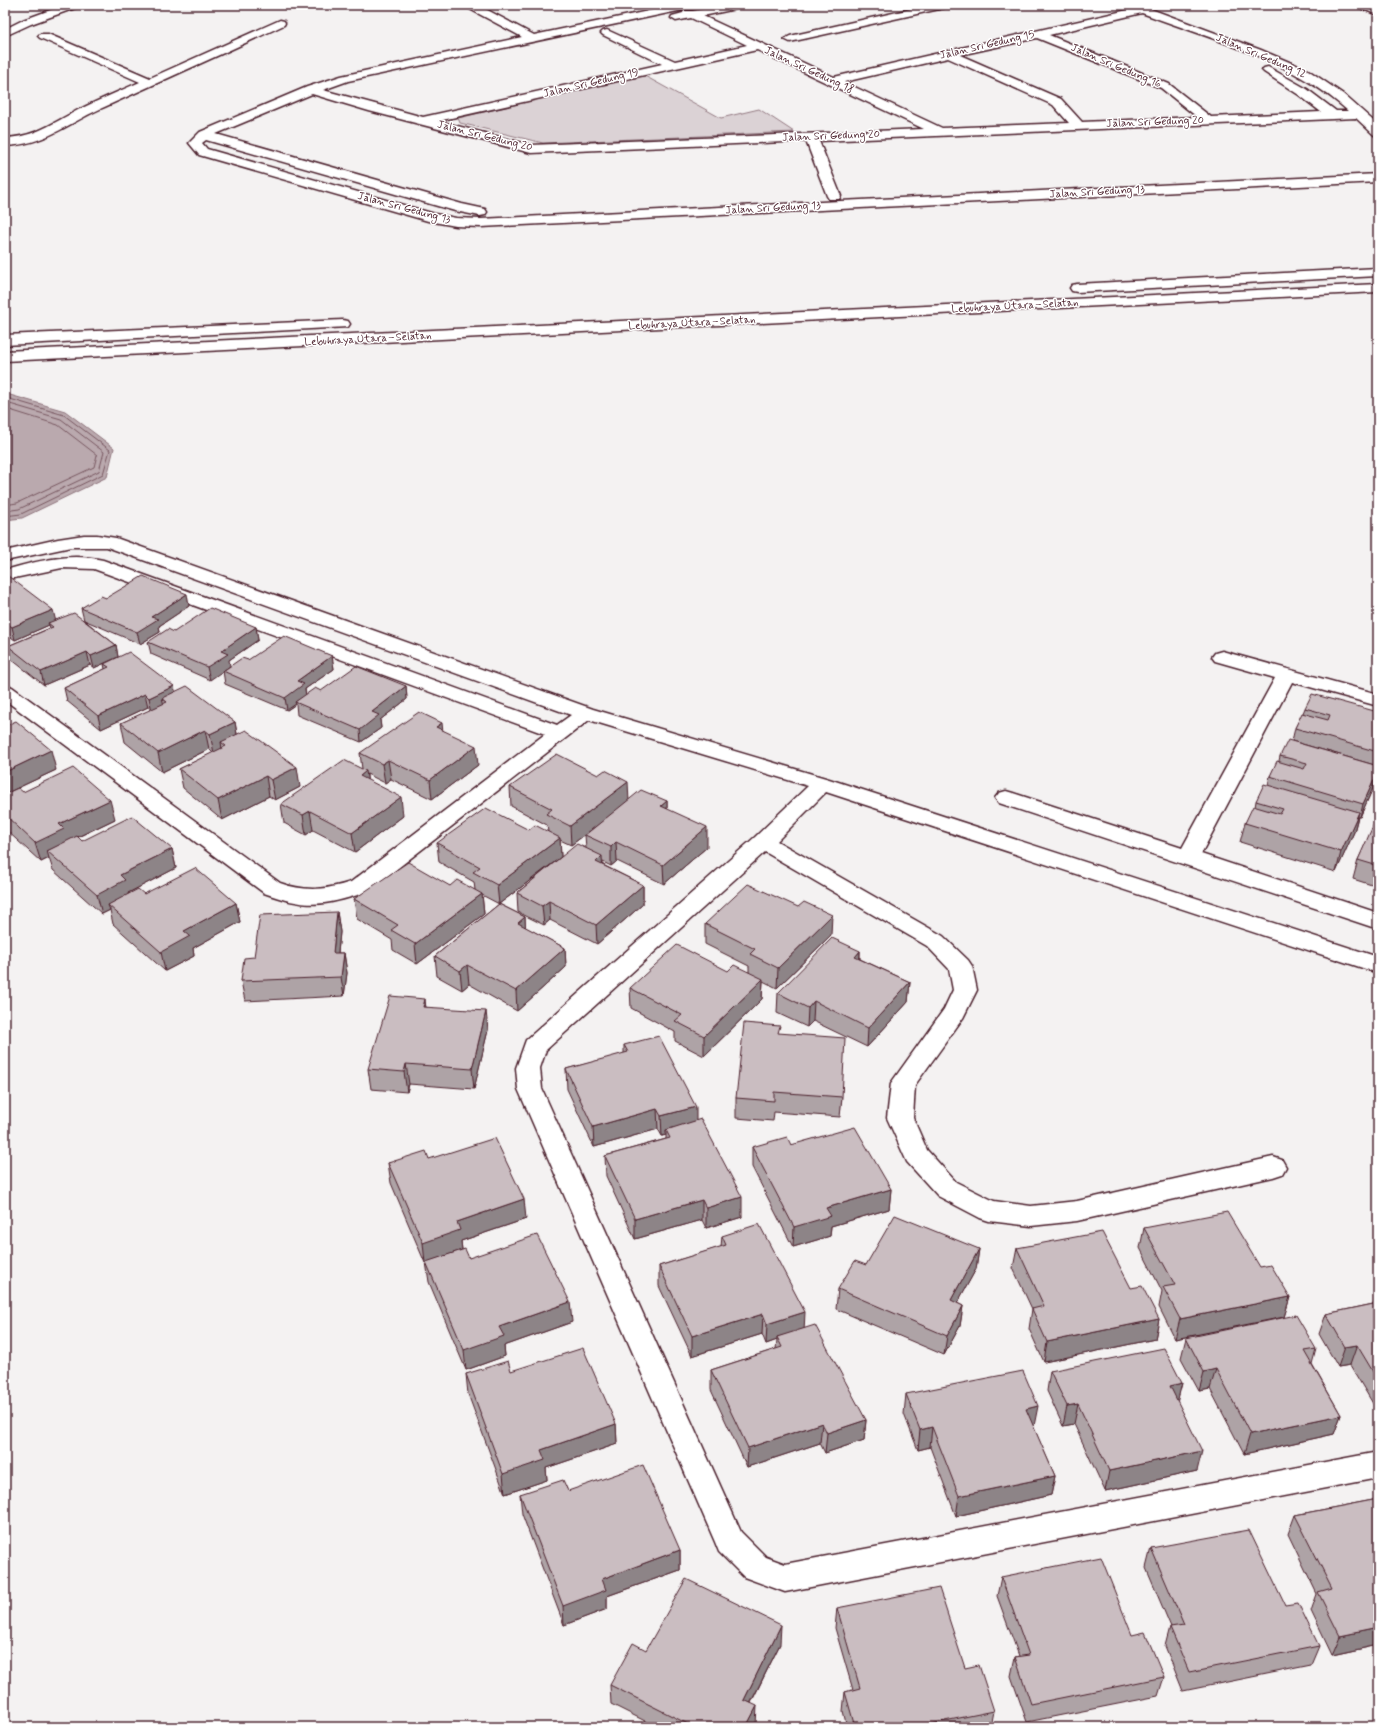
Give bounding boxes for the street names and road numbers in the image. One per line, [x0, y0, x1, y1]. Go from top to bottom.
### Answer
street label: Jalan Sri Gedung 15 [938, 27, 1036, 64]
street label: Jalan Sri Gedung 12 [1213, 31, 1308, 82]
street label: Jalan Sri Gedung 16 [1068, 41, 1163, 92]
street label: Jalan Sri Gedung 18 [762, 43, 856, 98]
street label: Jalan Sri Gedung 19 [542, 65, 640, 102]
street label: Jalan Sri Gedung 20 [1106, 113, 1204, 132]
street label: Jalan Sri Gedung 20 [436, 117, 534, 156]
street label: Jalan Sri Gedung 20 [782, 127, 880, 146]
street label: Jalan Sri Gedung 13 [1049, 182, 1146, 202]
street label: Jalan Sri Gedung 13 [356, 189, 452, 228]
street label: Jalan Sri Gedung 13 [725, 198, 822, 218]
street label: Lebuhraya Utara–Selatan [951, 296, 1079, 316]
street label: Lebuhraya Utara–Selatan [628, 313, 756, 333]
street label: Lebuhraya Utara–Selatan [304, 329, 432, 349]

